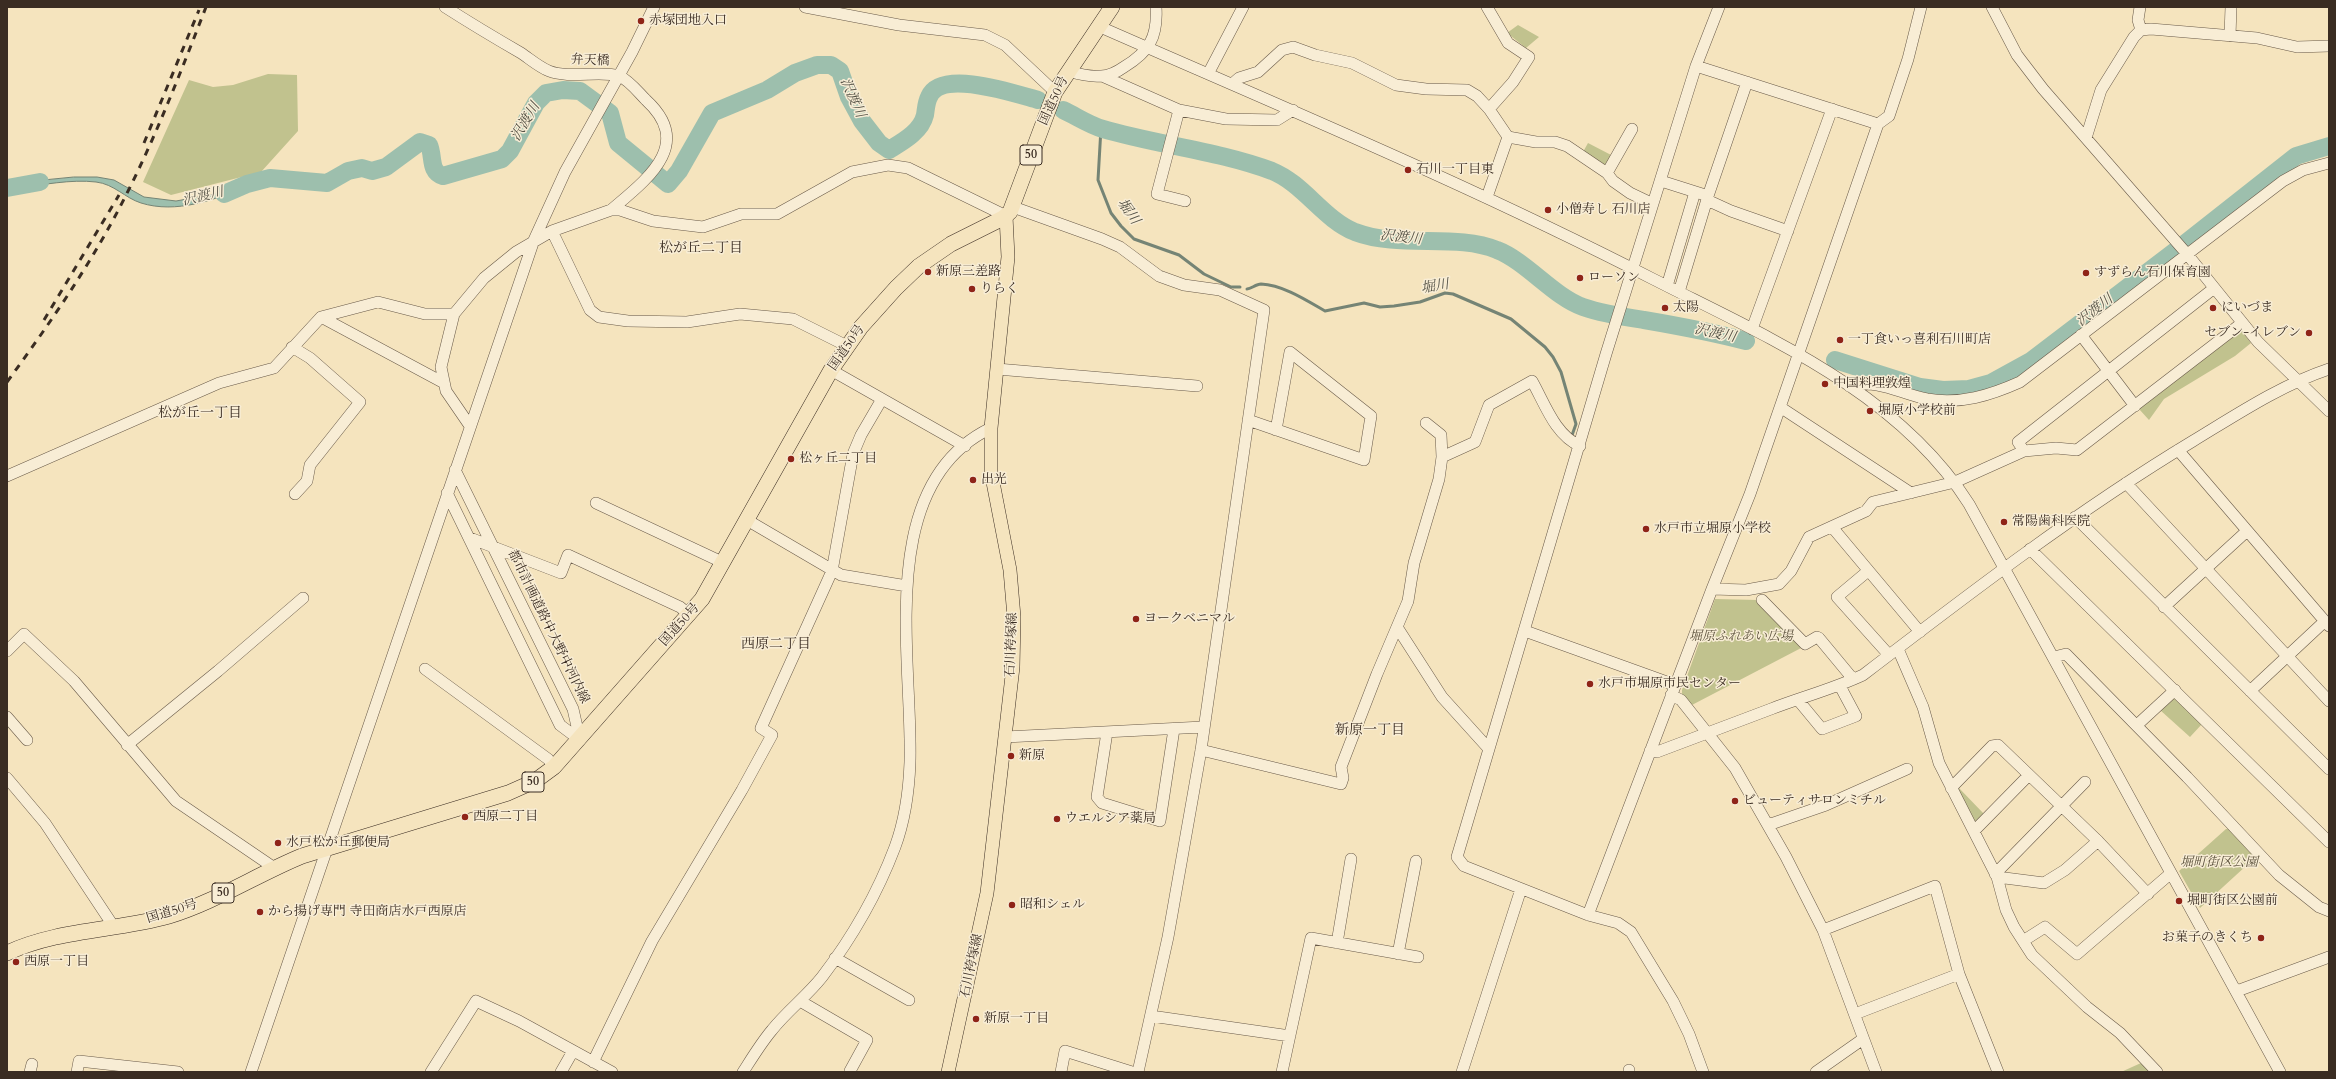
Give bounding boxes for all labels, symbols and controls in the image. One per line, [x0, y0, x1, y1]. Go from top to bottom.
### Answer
place label: 赤塚団地入口 [649, 13, 727, 29]
marker: 赤塚団地入口 [636, 16, 646, 26]
street label: 弁天橋 [570, 53, 610, 69]
street label: 国道50号 [1036, 74, 1072, 128]
water label: 沢渡川 [836, 75, 868, 121]
water label: 沢渡川 [508, 100, 544, 144]
road number: 50 [1020, 145, 1042, 165]
place label: 石川一丁目東 [1416, 162, 1494, 178]
marker: 石川一丁目東 [1403, 165, 1413, 175]
water label: 沢渡川 [181, 184, 225, 210]
water label: 堀川 [1113, 196, 1143, 228]
place label: 小僧寿し 石川店 [1556, 202, 1650, 218]
marker: 小僧寿し 石川店 [1543, 205, 1553, 215]
water label: 沢渡川 [1379, 227, 1423, 249]
district label: 松が丘二丁目 [659, 241, 743, 257]
place label: 新原三差路 [936, 264, 1001, 280]
place label: すずらん石川保育園 [2094, 265, 2211, 281]
marker: 新原三差路 [923, 267, 933, 277]
marker: すずらん石川保育園 [2081, 268, 2091, 278]
place label: ローソン [1588, 270, 1640, 286]
marker: ローソン [1575, 273, 1585, 283]
water label: 堀川 [1420, 277, 1450, 297]
place label: りらく [980, 281, 1019, 297]
marker: りらく [967, 284, 977, 294]
water label: 沢渡川 [2073, 291, 2117, 331]
place label: 太陽 [1673, 300, 1699, 316]
place label: にいづま [2221, 300, 2273, 316]
marker: 太陽 [1660, 303, 1670, 313]
marker: にいづま [2208, 303, 2218, 313]
water label: 沢渡川 [1693, 321, 1737, 347]
street label: 国道50号 [826, 322, 868, 374]
place label: セブン-イレブン [2204, 325, 2301, 341]
marker: セブン-イレブン [2304, 328, 2314, 338]
place label: 一丁食いっ喜利石川町店 [1848, 332, 1991, 348]
marker: 一丁食いっ喜利石川町店 [1835, 335, 1845, 345]
place label: 中国料理敦煌 [1833, 376, 1911, 392]
marker: 中国料理敦煌 [1820, 379, 1830, 389]
place label: 堀原小学校前 [1878, 403, 1956, 419]
district label: 松が丘一丁目 [158, 406, 242, 422]
marker: 堀原小学校前 [1865, 406, 1875, 416]
place label: 松ヶ丘二丁目 [799, 451, 877, 467]
marker: 松ヶ丘二丁目 [786, 454, 796, 464]
place label: 出光 [981, 472, 1007, 488]
marker: 出光 [968, 475, 978, 485]
place label: 常陽歯科医院 [2012, 514, 2090, 530]
marker: 常陽歯科医院 [1999, 517, 2009, 527]
place label: 水戸市立堀原小学校 [1654, 521, 1771, 537]
marker: 水戸市立堀原小学校 [1641, 524, 1651, 534]
street label: 都市計画道路中大野中河内線 [504, 548, 592, 706]
street label: 国道50号 [657, 600, 703, 650]
place label: ヨークベニマル [1144, 611, 1235, 627]
street label: 石川袴塚線 [1003, 612, 1021, 678]
marker: ヨークベニマル [1131, 614, 1141, 624]
park label: 堀原ふれあい広場 [1689, 629, 1793, 645]
district label: 西原二丁目 [741, 637, 811, 653]
place label: 水戸市堀原市民センター [1598, 676, 1741, 692]
marker: 水戸市堀原市民センター [1585, 679, 1595, 689]
district label: 新原一丁目 [1335, 723, 1405, 739]
place label: 新原 [1019, 748, 1045, 764]
marker: 新原 [1006, 751, 1016, 761]
road number: 50 [522, 772, 544, 792]
place label: ビューティサロンミチル [1743, 793, 1886, 809]
marker: ビューティサロンミチル [1730, 796, 1740, 806]
place label: 西原二丁目 [473, 809, 538, 825]
place label: ウエルシア薬局 [1065, 811, 1156, 827]
marker: 西原二丁目 [460, 812, 470, 822]
marker: ウエルシア薬局 [1052, 814, 1062, 824]
place label: 水戸松が丘郵便局 [286, 835, 390, 851]
marker: 水戸松が丘郵便局 [273, 838, 283, 848]
park label: 堀町街区公園 [2180, 855, 2258, 871]
road number: 50 [212, 883, 234, 903]
place label: 堀町街区公園前 [2187, 893, 2278, 909]
marker: 堀町街区公園前 [2174, 896, 2184, 906]
street label: 国道50号 [145, 897, 199, 927]
place label: 昭和シェル [1020, 897, 1085, 913]
marker: 昭和シェル [1007, 900, 1017, 910]
place label: から揚げ専門 寺田商店水戸西原店 [268, 904, 466, 920]
marker: から揚げ専門 寺田商店水戸西原店 [255, 907, 265, 917]
place label: お菓子のきくち [2162, 930, 2253, 946]
street label: 石川袴塚線 [958, 933, 986, 999]
marker: お菓子のきくち [2256, 933, 2266, 943]
place label: 西原一丁目 [24, 954, 89, 970]
marker: 西原一丁目 [11, 957, 21, 967]
place label: 新原一丁目 [984, 1011, 1049, 1027]
marker: 新原一丁目 [971, 1014, 981, 1024]

